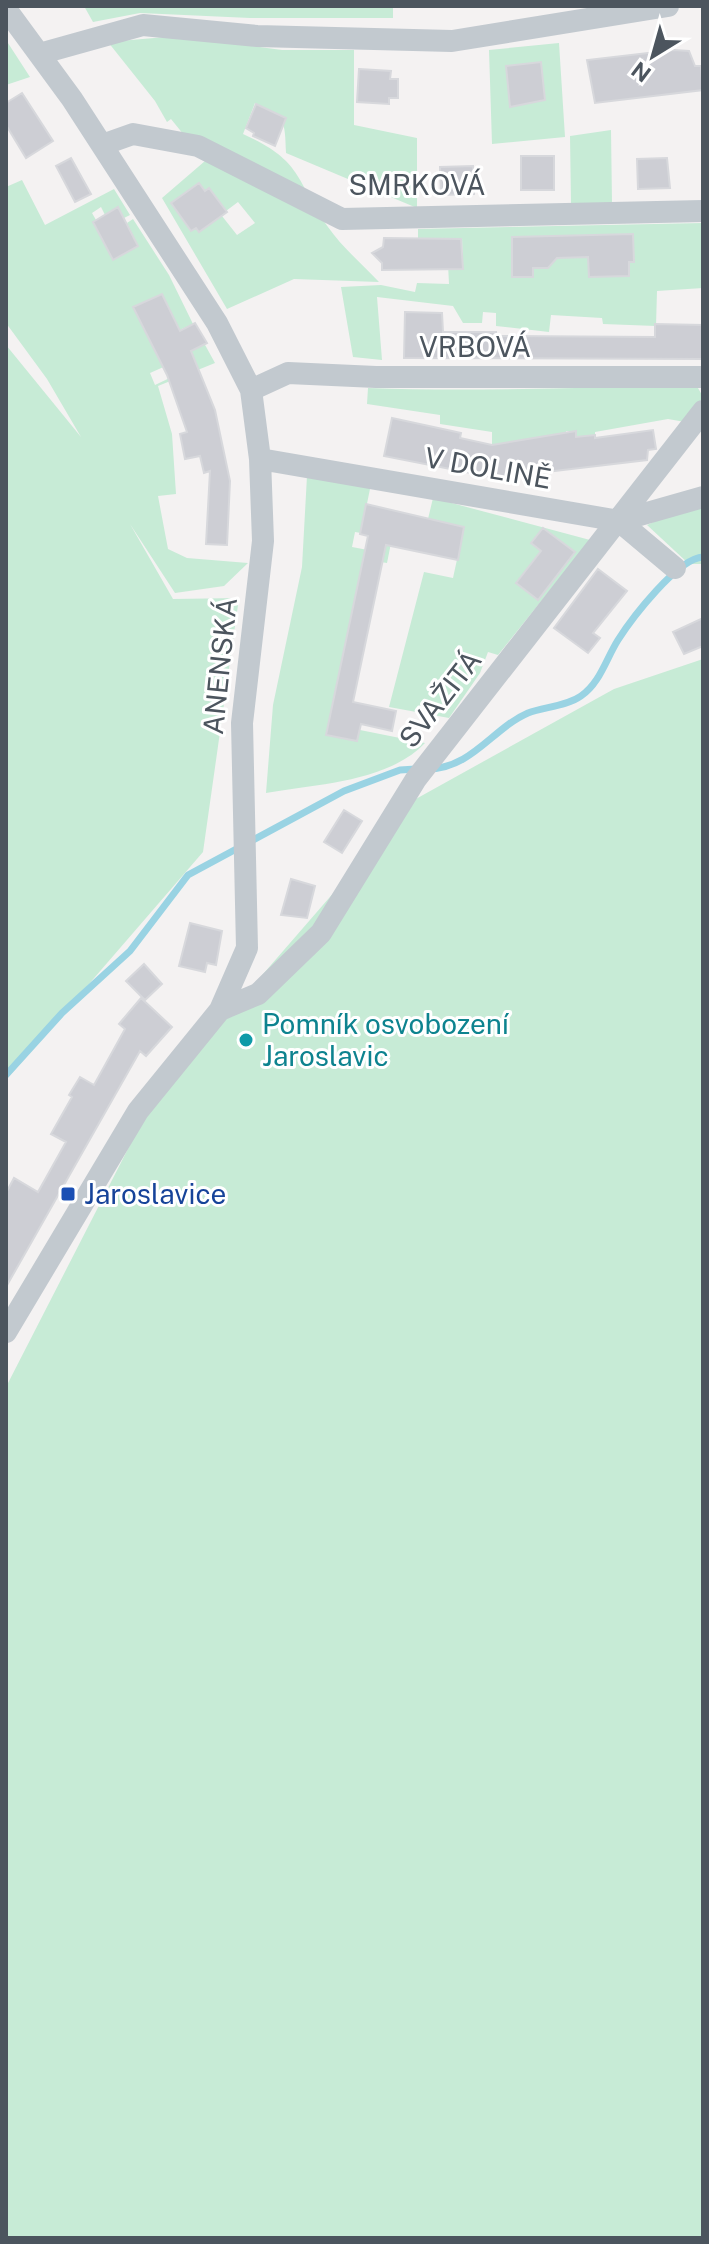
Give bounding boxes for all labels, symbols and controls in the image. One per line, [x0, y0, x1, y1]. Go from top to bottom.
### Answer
north arrow [613, 16, 693, 96]
text: N [626, 56, 656, 88]
street label: SMRKOVÁ [348, 168, 486, 201]
street label: VRBOVÁ [419, 330, 531, 363]
street label: V DOLINĚ [422, 440, 554, 495]
street label: ANENSKÁ [196, 596, 243, 736]
street label: SVAŽITÁ [392, 644, 488, 754]
place label: Pomník osvobození Jaroslavic [262, 1007, 510, 1072]
marker: Pomník osvobození Jaroslavic [237, 1031, 255, 1049]
place label: Jaroslavice [84, 1177, 226, 1210]
marker: Jaroslavice [59, 1185, 77, 1203]

